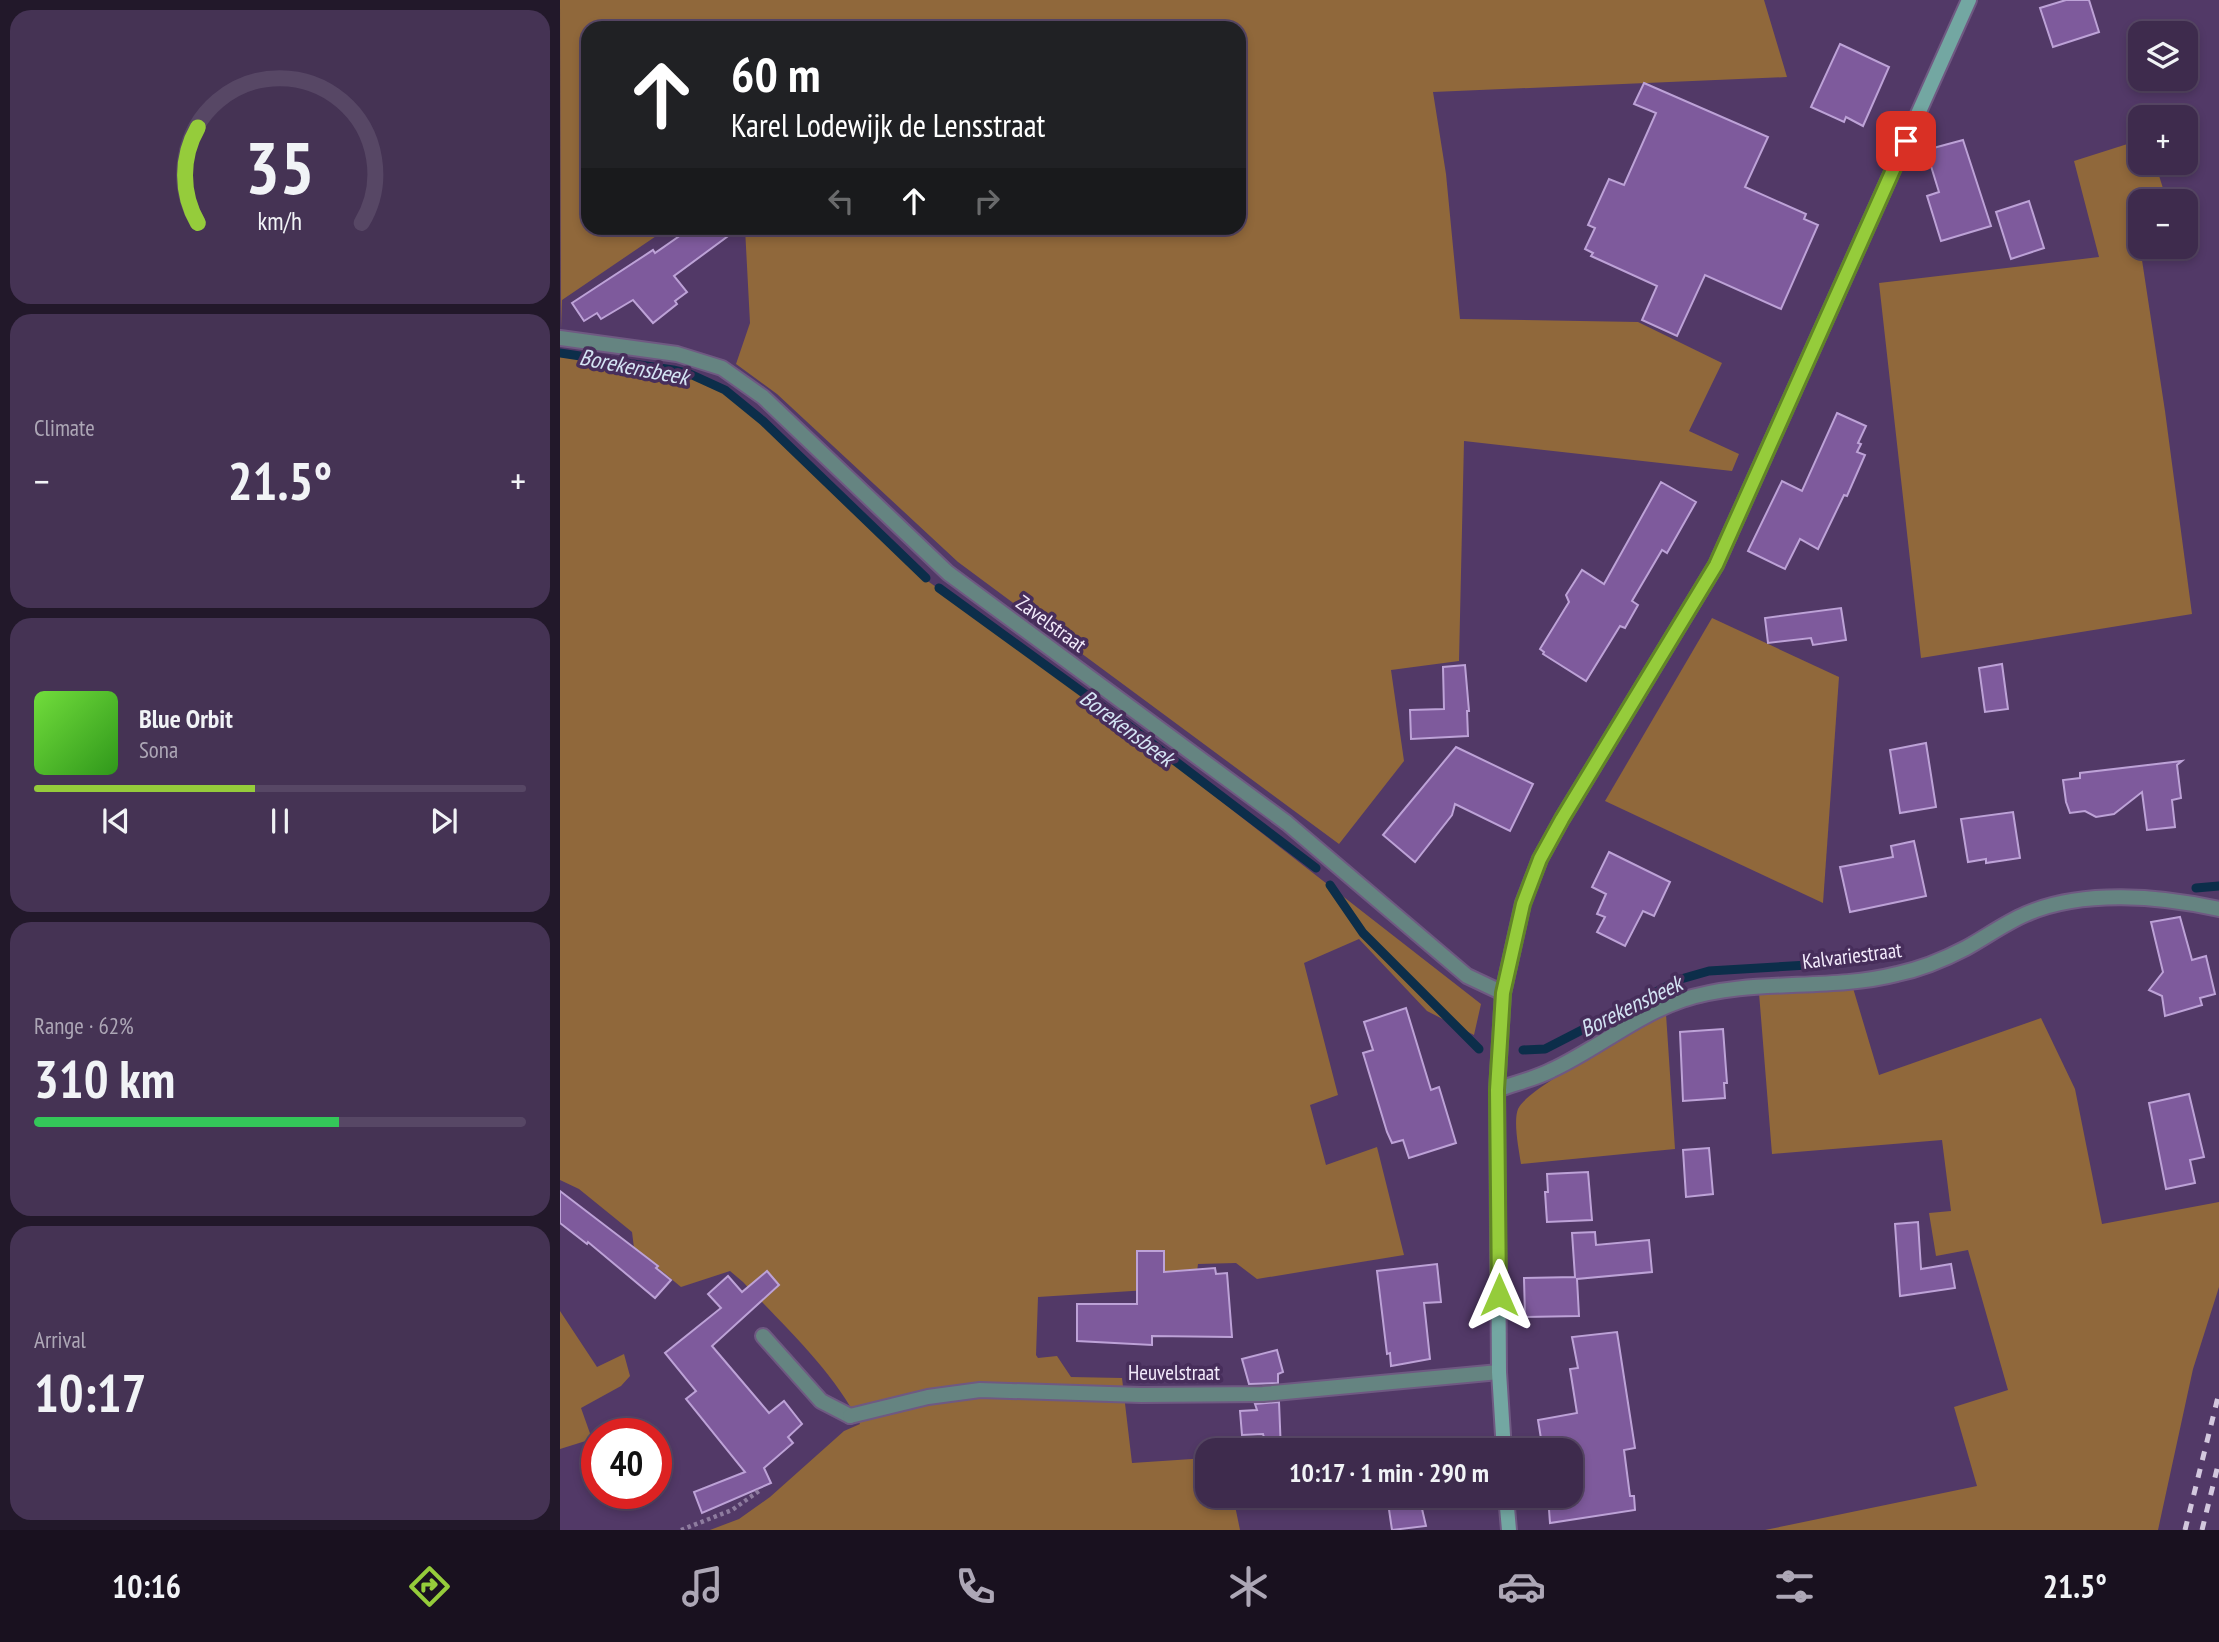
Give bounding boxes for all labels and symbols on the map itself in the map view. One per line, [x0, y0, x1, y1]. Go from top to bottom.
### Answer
pin [1876, 111, 1936, 171]
water label: Borekensbeek [577, 342, 694, 392]
street label: Zavelstraat [1011, 589, 1092, 658]
water label: Borekensbeek [1075, 683, 1183, 774]
street label: Kalvariestraat [1801, 936, 1903, 975]
water label: Borekensbeek [1575, 967, 1689, 1043]
position arrow [1462, 1258, 1536, 1332]
street label: Heuvelstraat [1128, 1359, 1220, 1386]
speed limit sign: 40 [581, 1418, 672, 1509]

